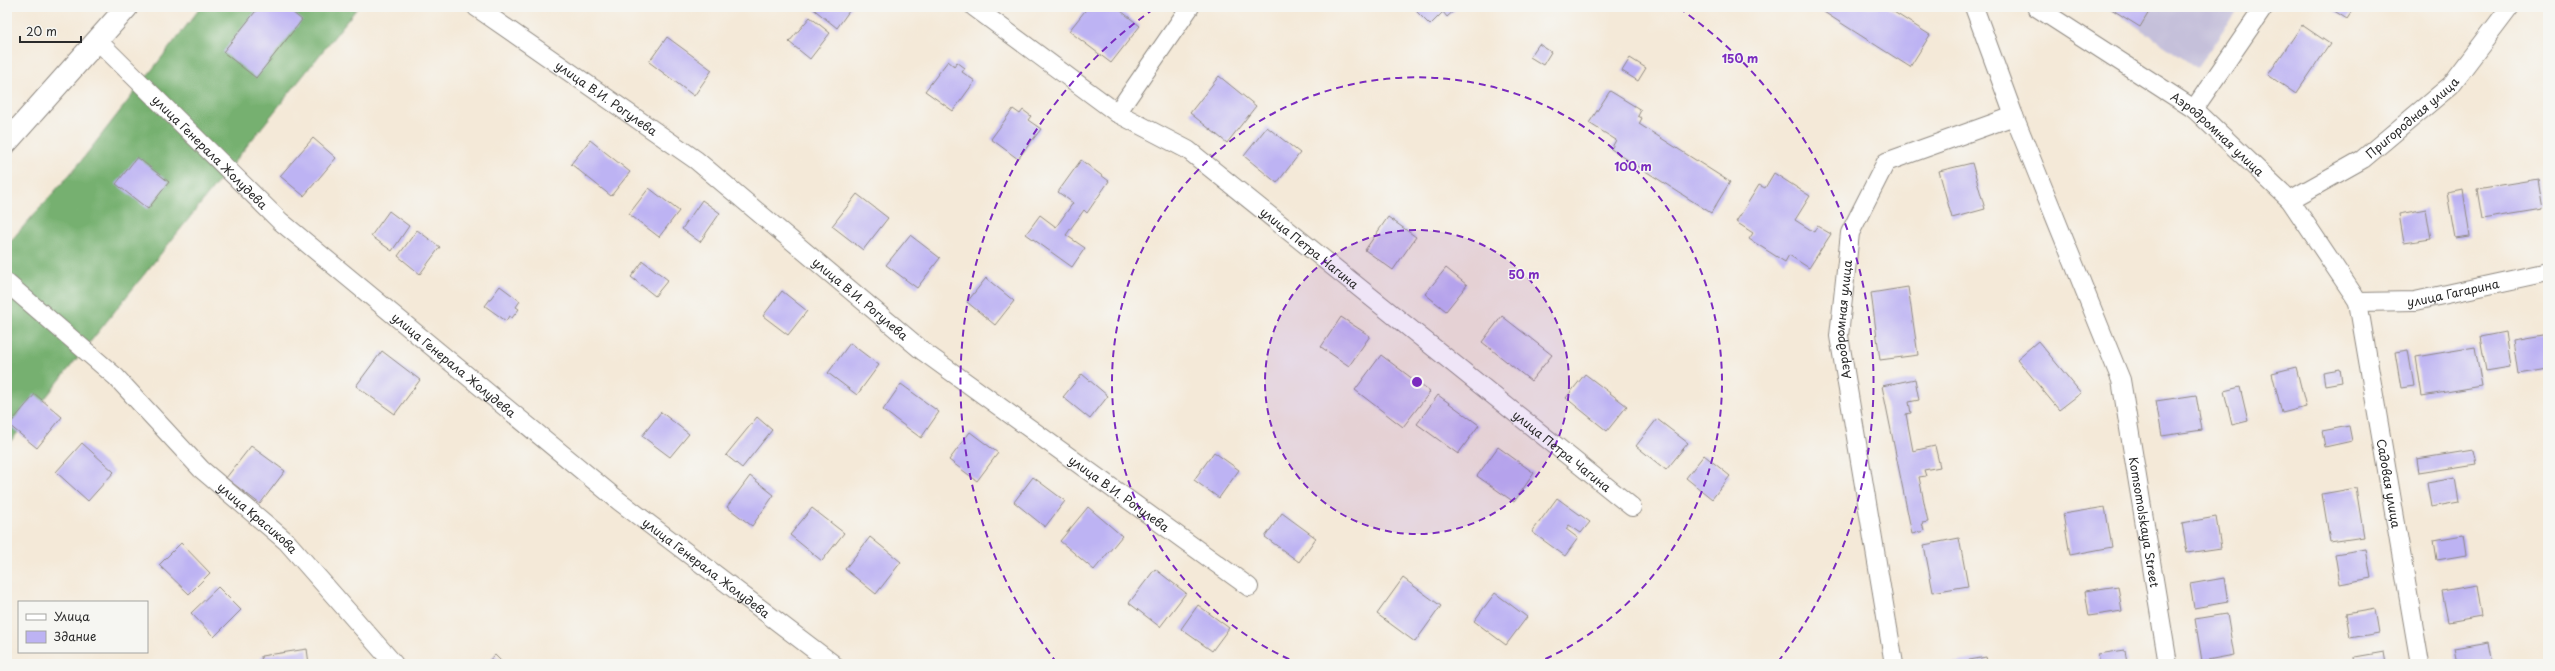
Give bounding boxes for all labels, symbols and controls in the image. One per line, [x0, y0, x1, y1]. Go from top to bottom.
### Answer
scale bar [20, 18, 81, 44]
text: 20 m [26, 22, 57, 40]
text: 150 m [1722, 49, 1758, 67]
street label: улица В.И. Рогулева [552, 56, 662, 140]
street label: Пригородная улица [2361, 73, 2463, 162]
street label: Аэродромная улица [2167, 87, 2269, 180]
street label: улица Генерала Жолудева [148, 91, 272, 213]
text: 100 m [1614, 157, 1652, 175]
street label: улица Петра Чагина [1256, 203, 1363, 293]
street label: улица В.И. Рогулева [809, 253, 913, 345]
street label: Аэродромная улица [1830, 259, 1856, 380]
text: 50 m [1508, 265, 1540, 283]
street label: улица Гагарина [2407, 274, 2501, 310]
street label: улица Генерала Жолудева [388, 308, 520, 422]
centre of rings [1410, 375, 1424, 389]
street label: улица Петра Чагина [1509, 406, 1615, 496]
street label: Садовая улица [2373, 437, 2406, 530]
street label: улица В.И. Рогулева [1065, 451, 1174, 536]
street label: Komsomolskaya Street [2125, 456, 2164, 589]
street label: улица Красикова [214, 478, 302, 558]
street label: улица Генерала Жолудева [639, 513, 774, 622]
legend [18, 601, 148, 653]
text: Улица [54, 607, 90, 625]
text: Здание [54, 627, 96, 645]

